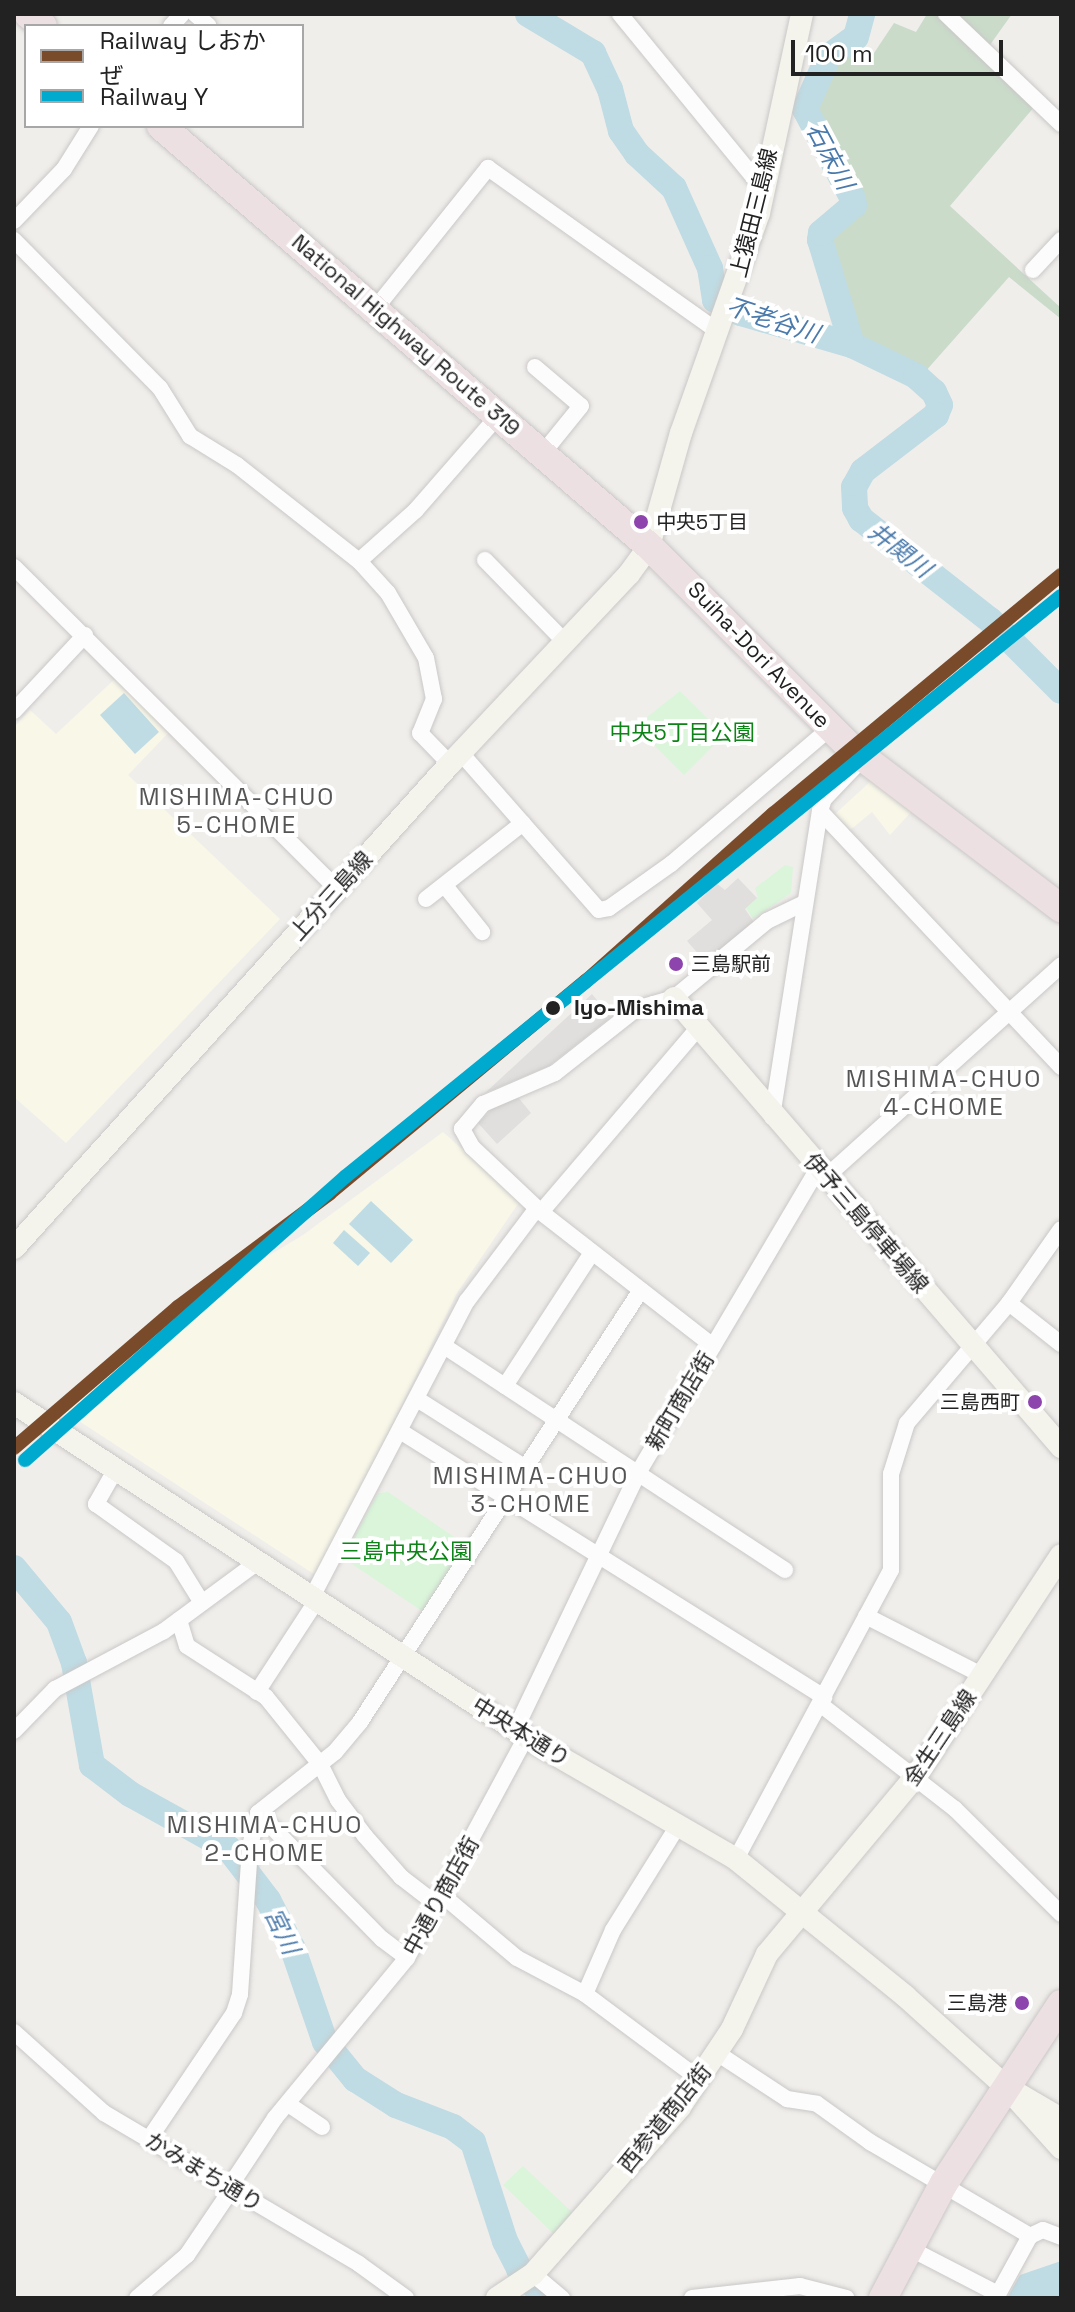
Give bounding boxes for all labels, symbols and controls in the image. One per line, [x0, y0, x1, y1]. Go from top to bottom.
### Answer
legend [24, 24, 304, 128]
scale bar [795, 24, 1007, 74]
text: Railway しおかぜ [100, 25, 266, 91]
text: 100 m [805, 38, 873, 69]
text: Railway Y [100, 81, 208, 112]
water label: 石床川 [800, 117, 860, 195]
street label: 上猿田三島線 [725, 146, 783, 280]
street label: National Highway Route 319 [286, 229, 526, 441]
water label: 不老谷川 [723, 291, 823, 349]
place label: 中央5丁目 [656, 510, 748, 534]
marker: 中央5丁目 [633, 514, 649, 530]
water label: 井関川 [863, 516, 937, 584]
street label: Suiha-Dori Avenue [682, 576, 836, 734]
park label: 中央5丁目公園 [609, 720, 755, 746]
district label: MISHIMA-CHUO 5-CHOME [139, 783, 335, 839]
street label: 上分三島線 [284, 846, 378, 946]
place label: 三島駅前 [691, 952, 771, 976]
marker: 三島駅前 [668, 956, 684, 972]
marker: Iyo-Mishima [539, 994, 567, 1022]
place label: Iyo-Mishima [574, 995, 704, 1021]
district label: MISHIMA-CHUO 4-CHOME [846, 1065, 1042, 1121]
street label: 伊予三島停車場線 [798, 1148, 934, 1298]
street label: 新町商店街 [640, 1347, 720, 1455]
place label: 三島西町 [940, 1390, 1020, 1414]
marker: 三島西町 [1027, 1394, 1043, 1410]
district label: MISHIMA-CHUO 3-CHOME [433, 1462, 629, 1518]
park label: 三島中央公園 [340, 1539, 472, 1565]
street label: 金生三島線 [898, 1685, 982, 1791]
street label: 中央本通り [467, 1692, 575, 1772]
district label: MISHIMA-CHUO 2-CHOME [167, 1811, 363, 1867]
street label: 中通り商店街 [397, 1832, 485, 1960]
water label: 宮川 [259, 1903, 305, 1959]
place label: 三島港 [947, 1991, 1007, 2015]
marker: 三島港 [1014, 1995, 1030, 2011]
street label: 西参道商店街 [613, 2058, 717, 2178]
street label: かみまち通り [141, 2127, 267, 2217]

